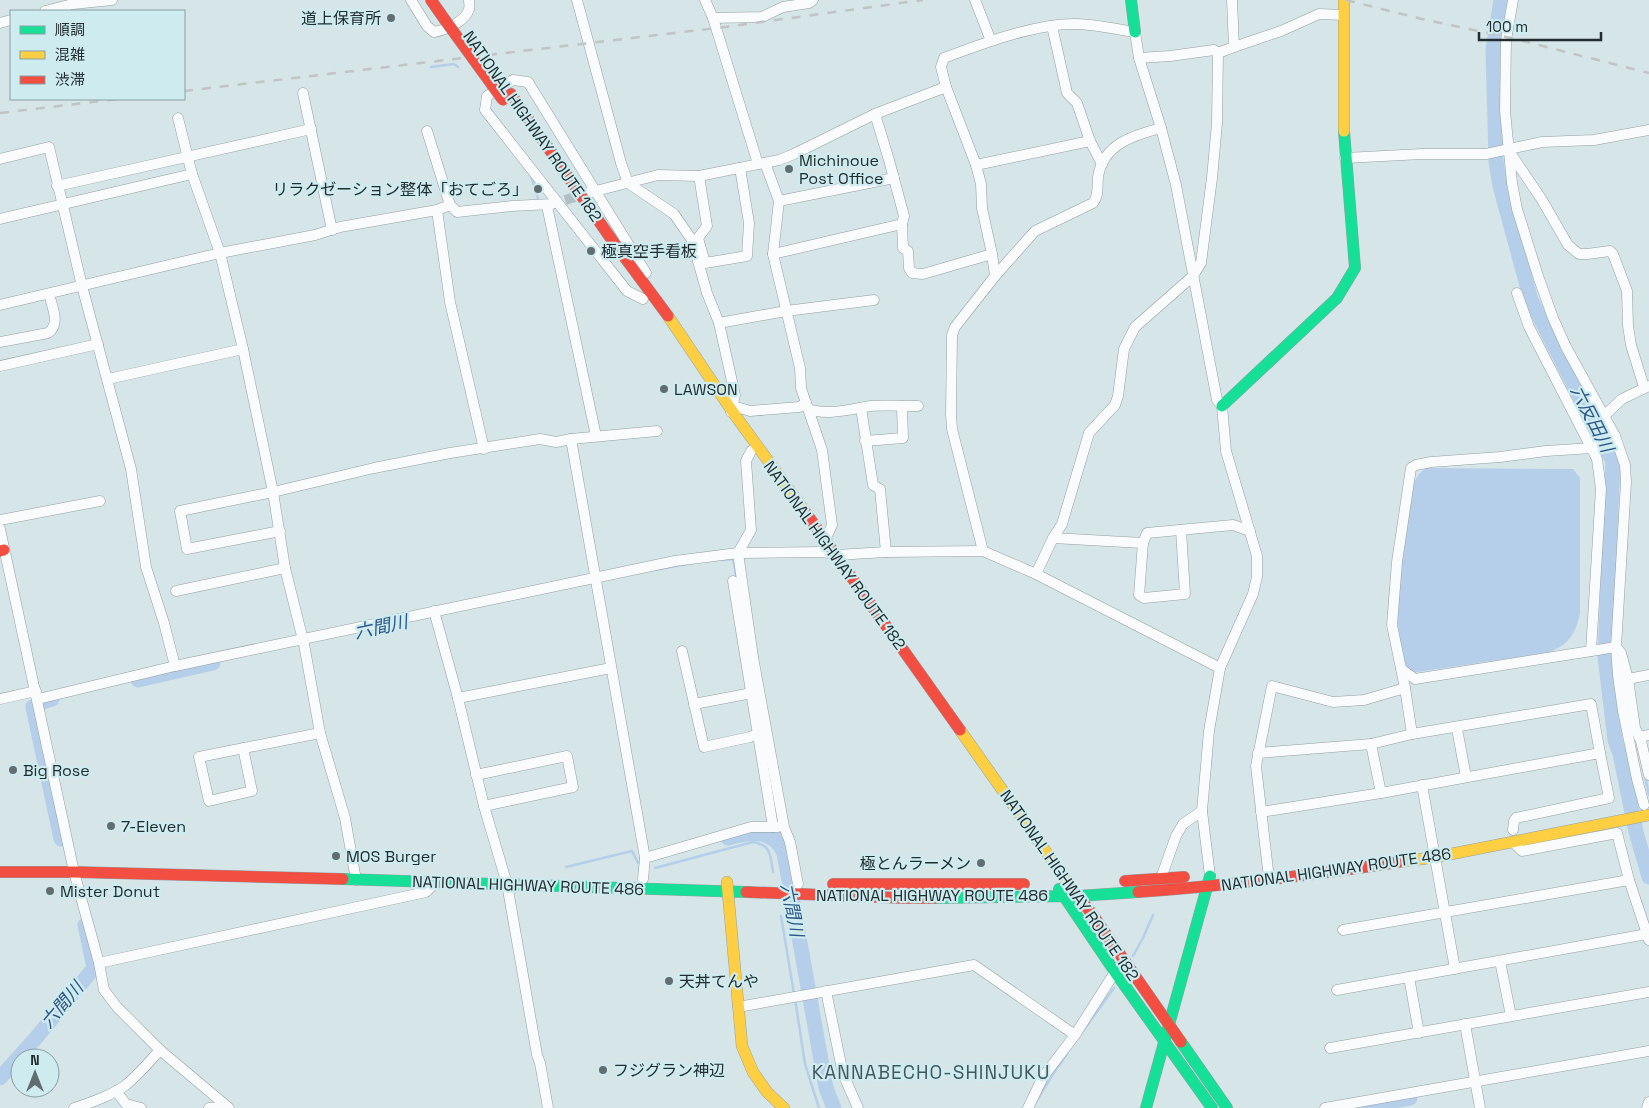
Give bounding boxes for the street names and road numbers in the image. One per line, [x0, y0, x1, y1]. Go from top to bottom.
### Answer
street label: NATIONAL HIGHWAY ROUTE 182 [458, 27, 607, 226]
street label: NATIONAL HIGHWAY ROUTE 182 [759, 457, 910, 654]
street label: NATIONAL HIGHWAY ROUTE 182 [995, 786, 1144, 985]
street label: NATIONAL HIGHWAY ROUTE 486 [1220, 843, 1452, 896]
street label: NATIONAL HIGHWAY ROUTE 486 [412, 871, 644, 900]
street label: NATIONAL HIGHWAY ROUTE 486 [816, 885, 1048, 906]

